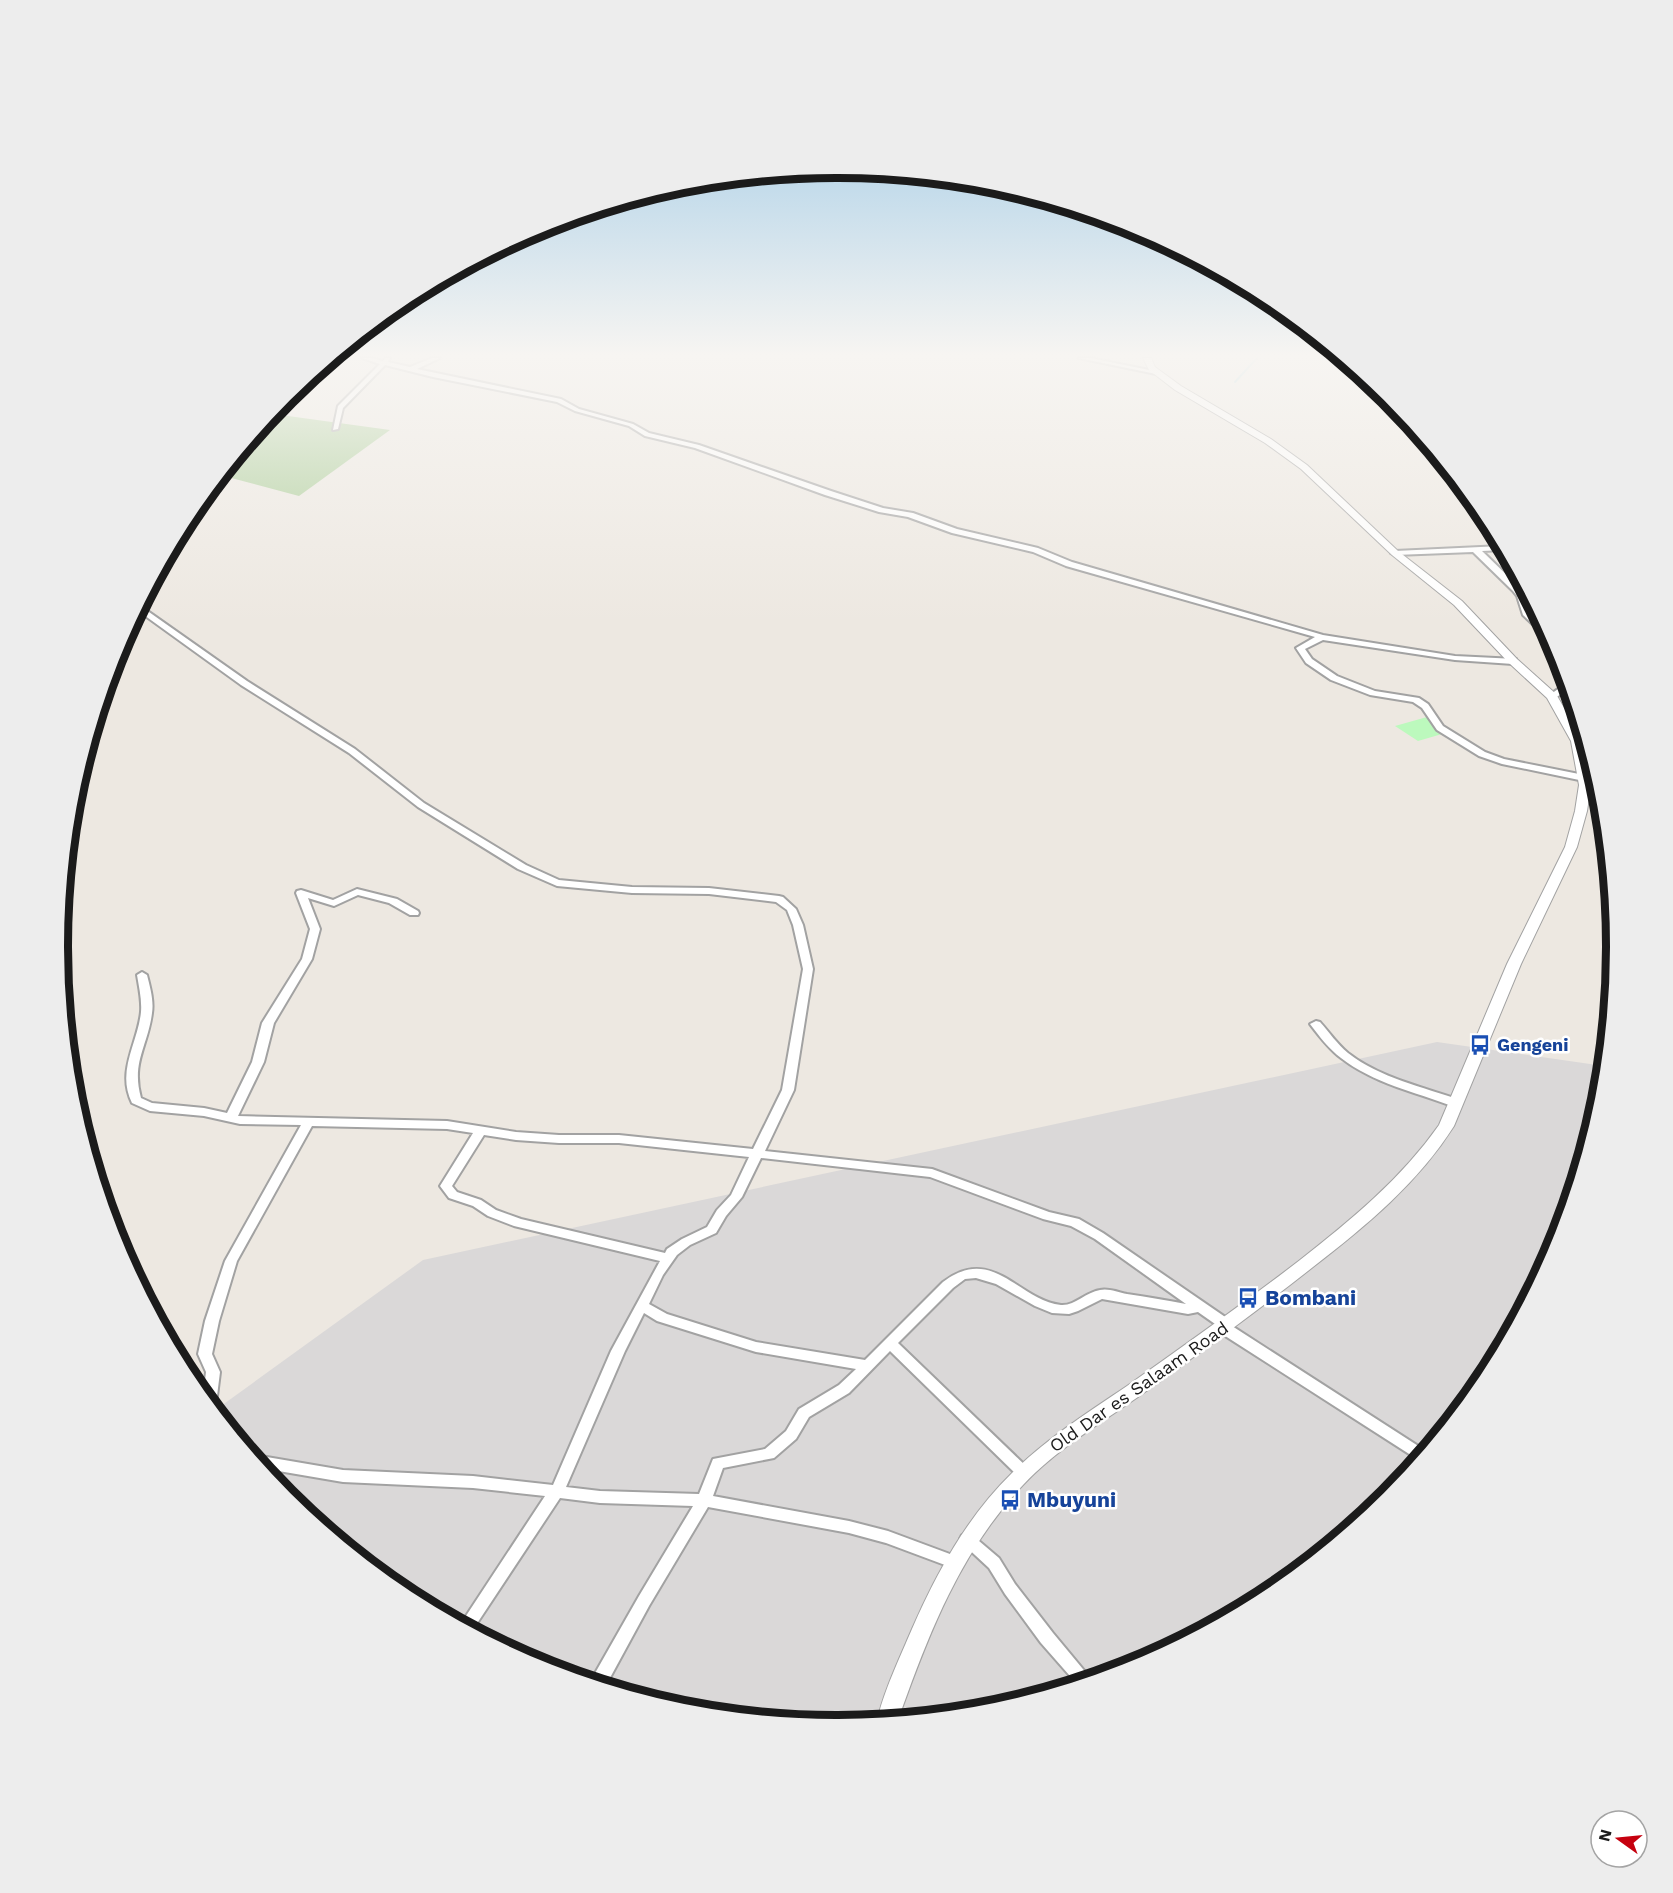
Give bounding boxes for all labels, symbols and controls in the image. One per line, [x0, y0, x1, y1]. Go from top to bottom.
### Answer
bus stop icon: Gengeni [1468, 1033, 1492, 1057]
place label: Gengeni [1497, 1034, 1569, 1055]
place label: Bombani [1265, 1285, 1356, 1310]
bus stop icon: Bombani [1236, 1286, 1260, 1310]
street label: Old Dar es Salaam Road [1045, 1317, 1232, 1456]
place label: Mbuyuni [1027, 1487, 1116, 1512]
bus stop icon: Mbuyuni [998, 1488, 1022, 1512]
north arrow [1589, 1809, 1649, 1869]
text: N [1594, 1827, 1616, 1843]

